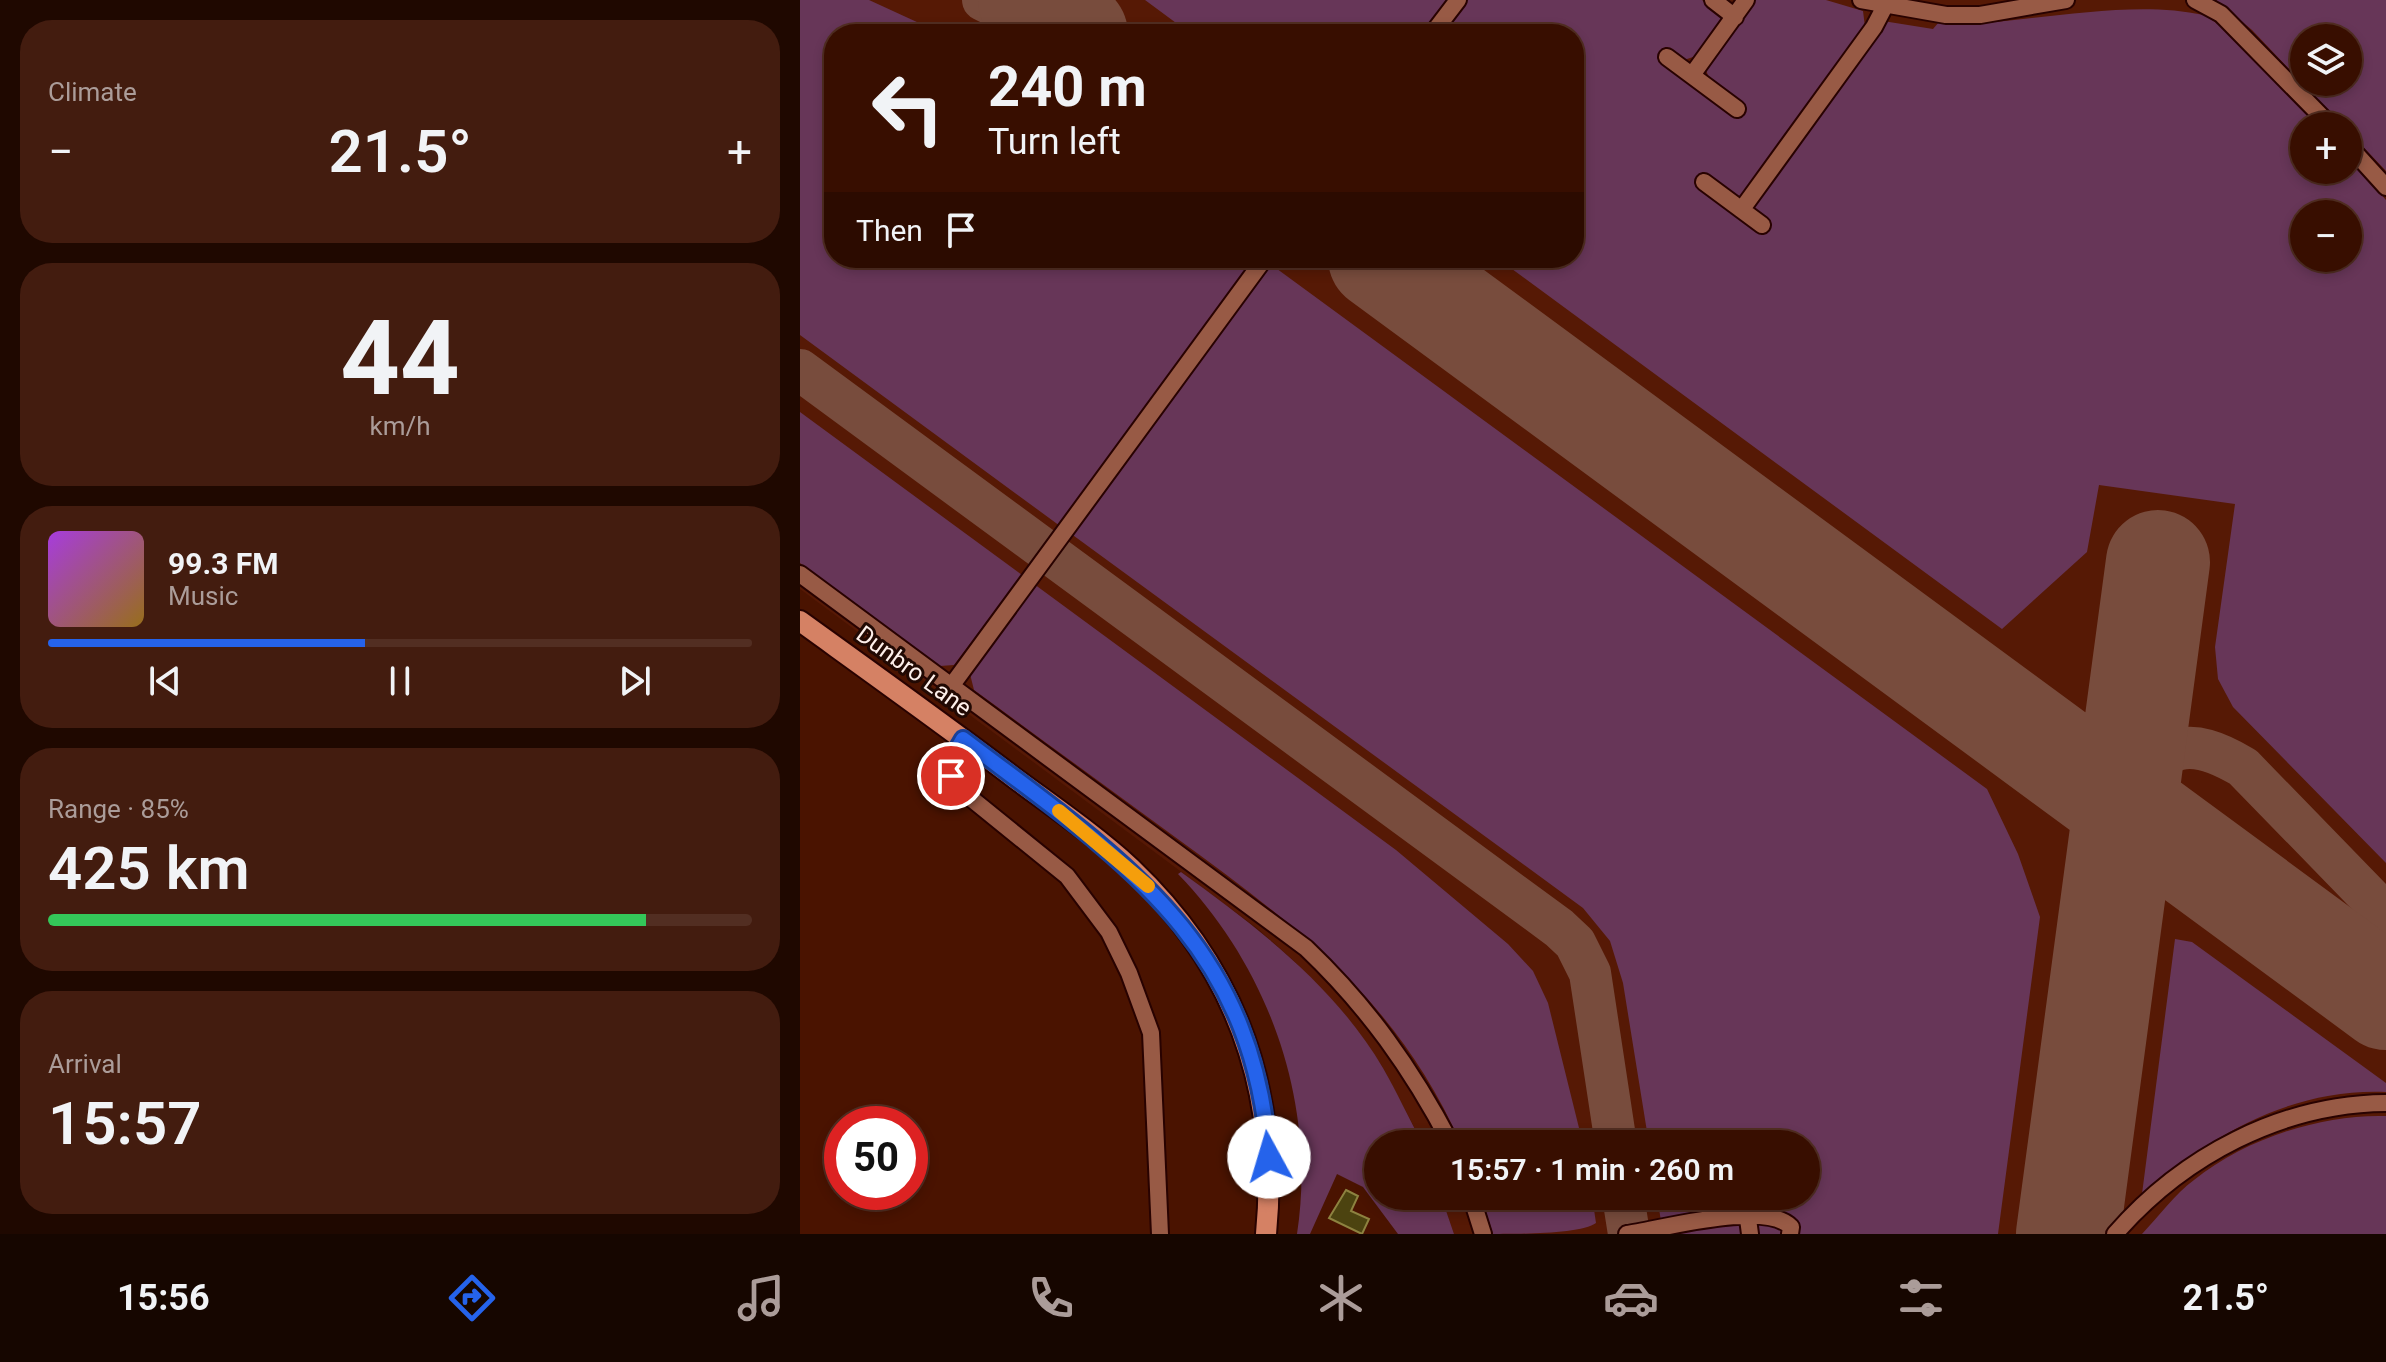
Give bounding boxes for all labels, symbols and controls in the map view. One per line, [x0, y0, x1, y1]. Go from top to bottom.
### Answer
map controls [2290, 24, 2362, 272]
button: layers [2290, 24, 2362, 96]
text: 240 m [988, 54, 1147, 120]
icon: left [856, 56, 960, 160]
text: Climate [48, 77, 137, 107]
button: + [2290, 112, 2362, 184]
text: 21.5° [329, 116, 472, 187]
text: Turn left [988, 121, 1121, 163]
text: − [48, 126, 73, 178]
text: + [727, 126, 752, 178]
button: − [2290, 200, 2362, 272]
icon: arrive [939, 208, 983, 252]
text: Then [856, 213, 923, 248]
text: 44 [340, 298, 460, 419]
text: km/h [369, 411, 431, 441]
text: 99.3 FM [168, 546, 279, 581]
text: Music [168, 581, 238, 611]
street label: Dunbro Lane [851, 620, 977, 722]
icon: previous [143, 659, 187, 703]
icon: pause [378, 659, 422, 703]
icon: next [613, 659, 657, 703]
pin [917, 742, 985, 810]
icon: arrive [929, 754, 973, 798]
text: Range · 85% [48, 794, 189, 824]
text: 425 km [48, 833, 250, 904]
text: Arrival [48, 1049, 122, 1079]
text: 15:57 [48, 1088, 201, 1159]
speed limit sign: 50 [824, 1106, 928, 1210]
position arrow [1227, 1115, 1311, 1199]
text: 15:57 · 1 min · 260 m [1450, 1152, 1734, 1187]
icon: directions [444, 1270, 500, 1326]
icon: music [733, 1270, 789, 1326]
icon: phone [1023, 1270, 1079, 1326]
icon: climate [1313, 1270, 1369, 1326]
icon: car [1603, 1270, 1659, 1326]
icon: filters [1893, 1270, 1949, 1326]
text: 15:56 [117, 1277, 210, 1319]
text: 21.5° [2183, 1277, 2269, 1319]

